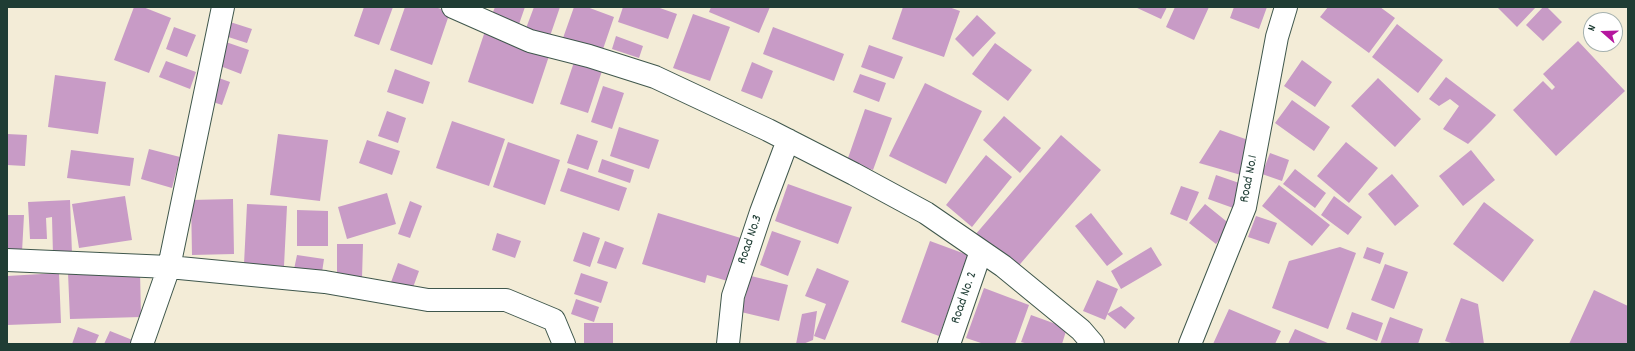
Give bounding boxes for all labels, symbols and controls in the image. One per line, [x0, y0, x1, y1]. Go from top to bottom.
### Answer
north arrow [1583, 12, 1623, 52]
text: N [1584, 23, 1601, 34]
street label: Road No.1 [1237, 154, 1263, 204]
street label: Road No.3 [735, 213, 767, 267]
street label: Road No. 2 [948, 270, 982, 326]

